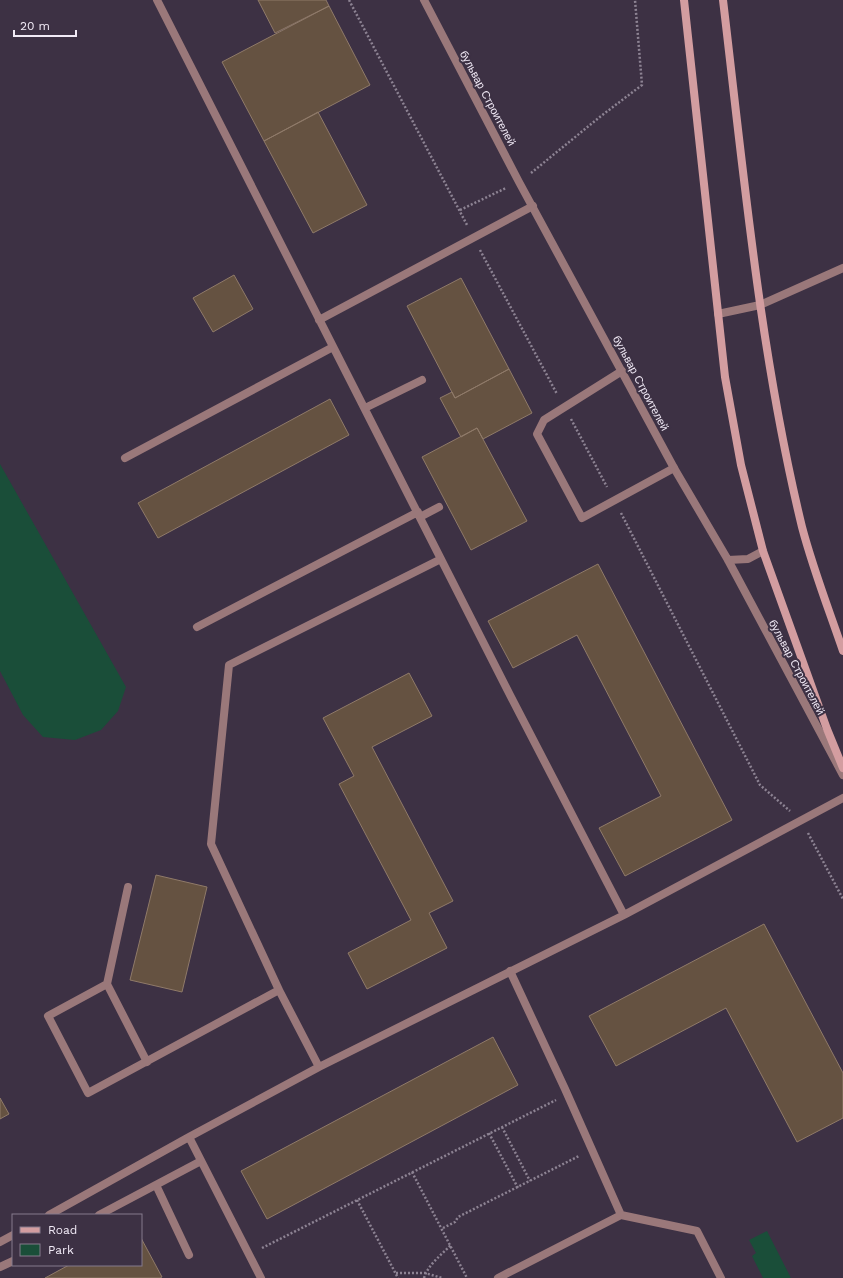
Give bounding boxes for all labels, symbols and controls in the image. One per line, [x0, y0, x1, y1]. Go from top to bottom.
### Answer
scale bar [14, 12, 76, 38]
text: 20 m [20, 19, 50, 33]
street label: бульвар Строителей [457, 48, 518, 148]
street label: бульвар Строителей [610, 333, 671, 433]
street label: бульвар Строителей [766, 617, 827, 717]
legend [12, 1214, 142, 1266]
text: Road [48, 1223, 77, 1237]
text: Park [48, 1243, 74, 1257]

